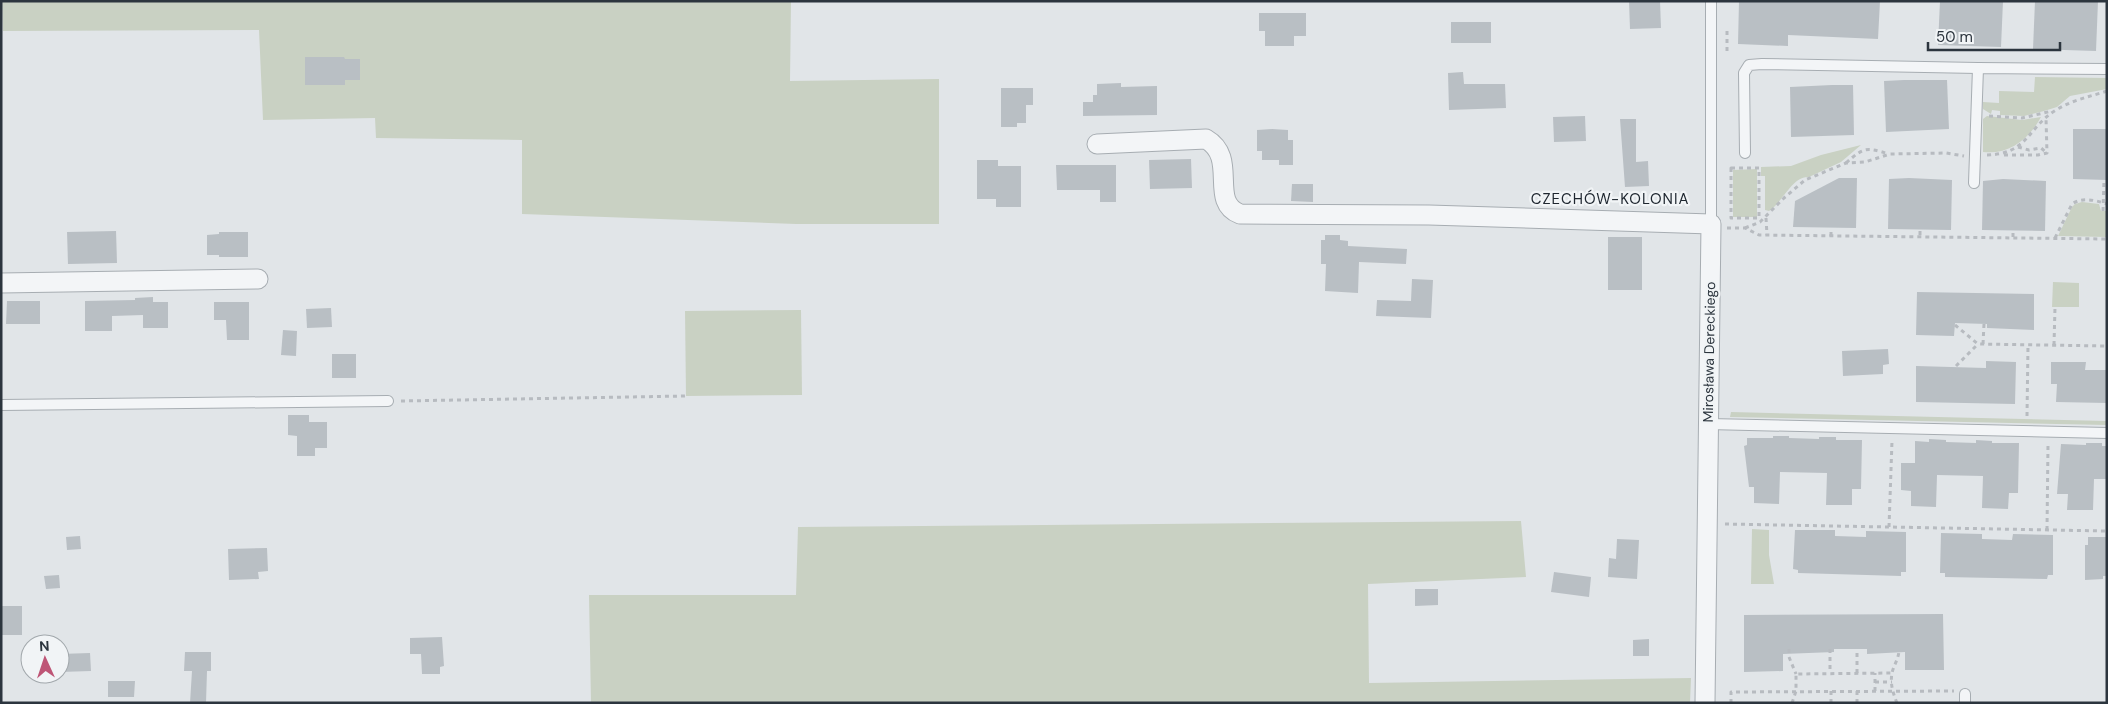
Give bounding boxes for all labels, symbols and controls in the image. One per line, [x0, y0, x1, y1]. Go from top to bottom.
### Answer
scale bar [1928, 20, 2060, 52]
text: 50 m [1936, 27, 1973, 47]
district label: CZECHÓW-KOLONIA [1531, 189, 1689, 209]
street label: Mirosława Dereckiego [1699, 281, 1719, 423]
north arrow [20, 634, 70, 684]
text: N [39, 637, 50, 655]

